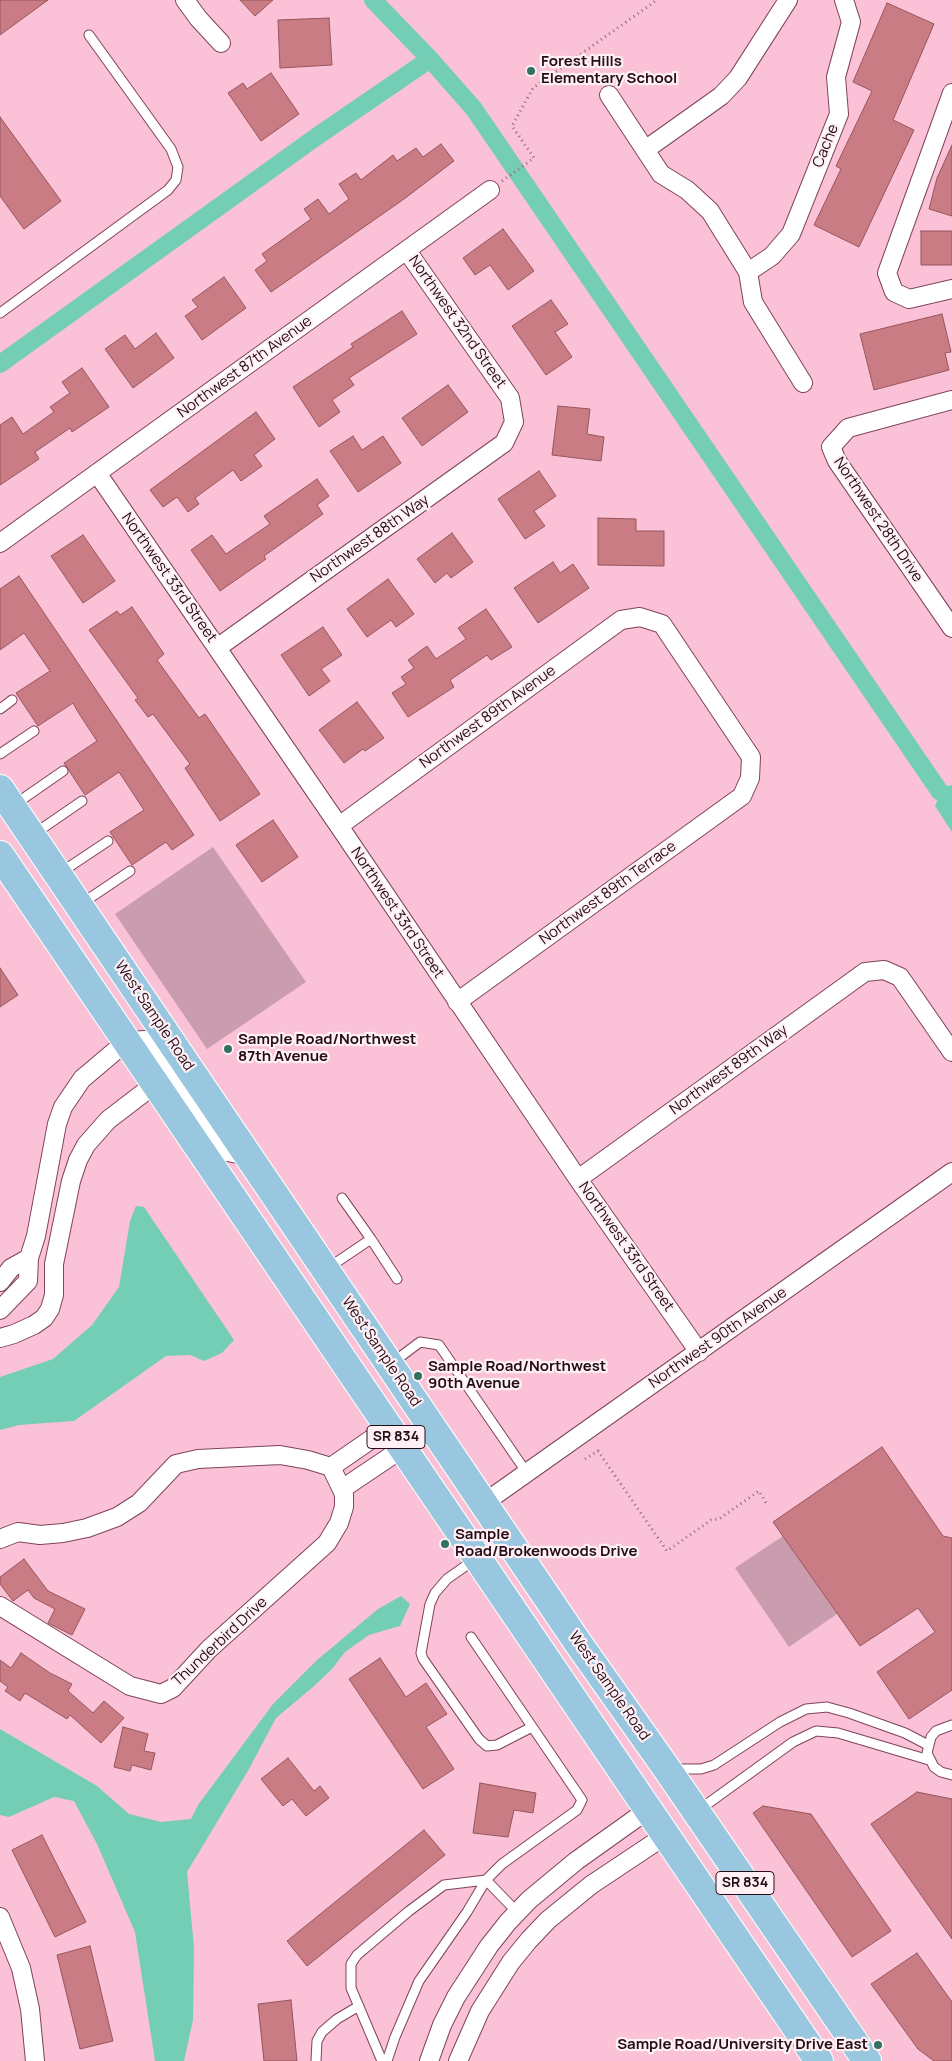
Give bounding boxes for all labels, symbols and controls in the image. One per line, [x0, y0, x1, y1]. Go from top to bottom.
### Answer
place label: Forest Hills Elementary School [541, 53, 677, 88]
marker: Forest Hills Elementary School [525, 65, 537, 77]
street label: Cache [809, 122, 843, 170]
street label: Northwest 32nd Street [404, 252, 510, 392]
street label: Northwest 87th Avenue [174, 312, 316, 422]
street label: Northwest 28th Drive [830, 454, 926, 586]
street label: Northwest 88th Way [307, 491, 433, 587]
street label: Northwest 33rd Street [117, 510, 221, 646]
street label: Northwest 89th Avenue [417, 662, 559, 772]
street label: Northwest 89th Terrace [536, 837, 680, 949]
street label: Northwest 33rd Street [346, 844, 448, 982]
street label: West Sample Road [111, 958, 197, 1074]
street label: Northwest 89th Way [667, 1021, 791, 1119]
place label: Sample Road/Northwest 87th Avenue [238, 1031, 416, 1066]
marker: Sample Road/Northwest 87th Avenue [222, 1043, 234, 1055]
street label: Northwest 33rd Street [574, 1179, 678, 1315]
street label: Northwest 90th Avenue [646, 1284, 790, 1392]
street label: West Sample Road [338, 1294, 424, 1410]
place label: Sample Road/Northwest 90th Avenue [428, 1358, 606, 1393]
marker: Sample Road/Northwest 90th Avenue [412, 1370, 424, 1382]
road number: SR 834 [367, 1425, 425, 1448]
place label: Sample Road/Brokenwoods Drive [455, 1526, 638, 1561]
marker: Sample Road/Brokenwoods Drive [439, 1538, 451, 1550]
street label: Thunderbird Drive [169, 1593, 271, 1691]
street label: West Sample Road [565, 1628, 653, 1744]
road number: SR 834 [716, 1872, 774, 1895]
place label: Sample Road/University Drive East [617, 2036, 868, 2054]
marker: Sample Road/University Drive East [872, 2039, 884, 2051]

